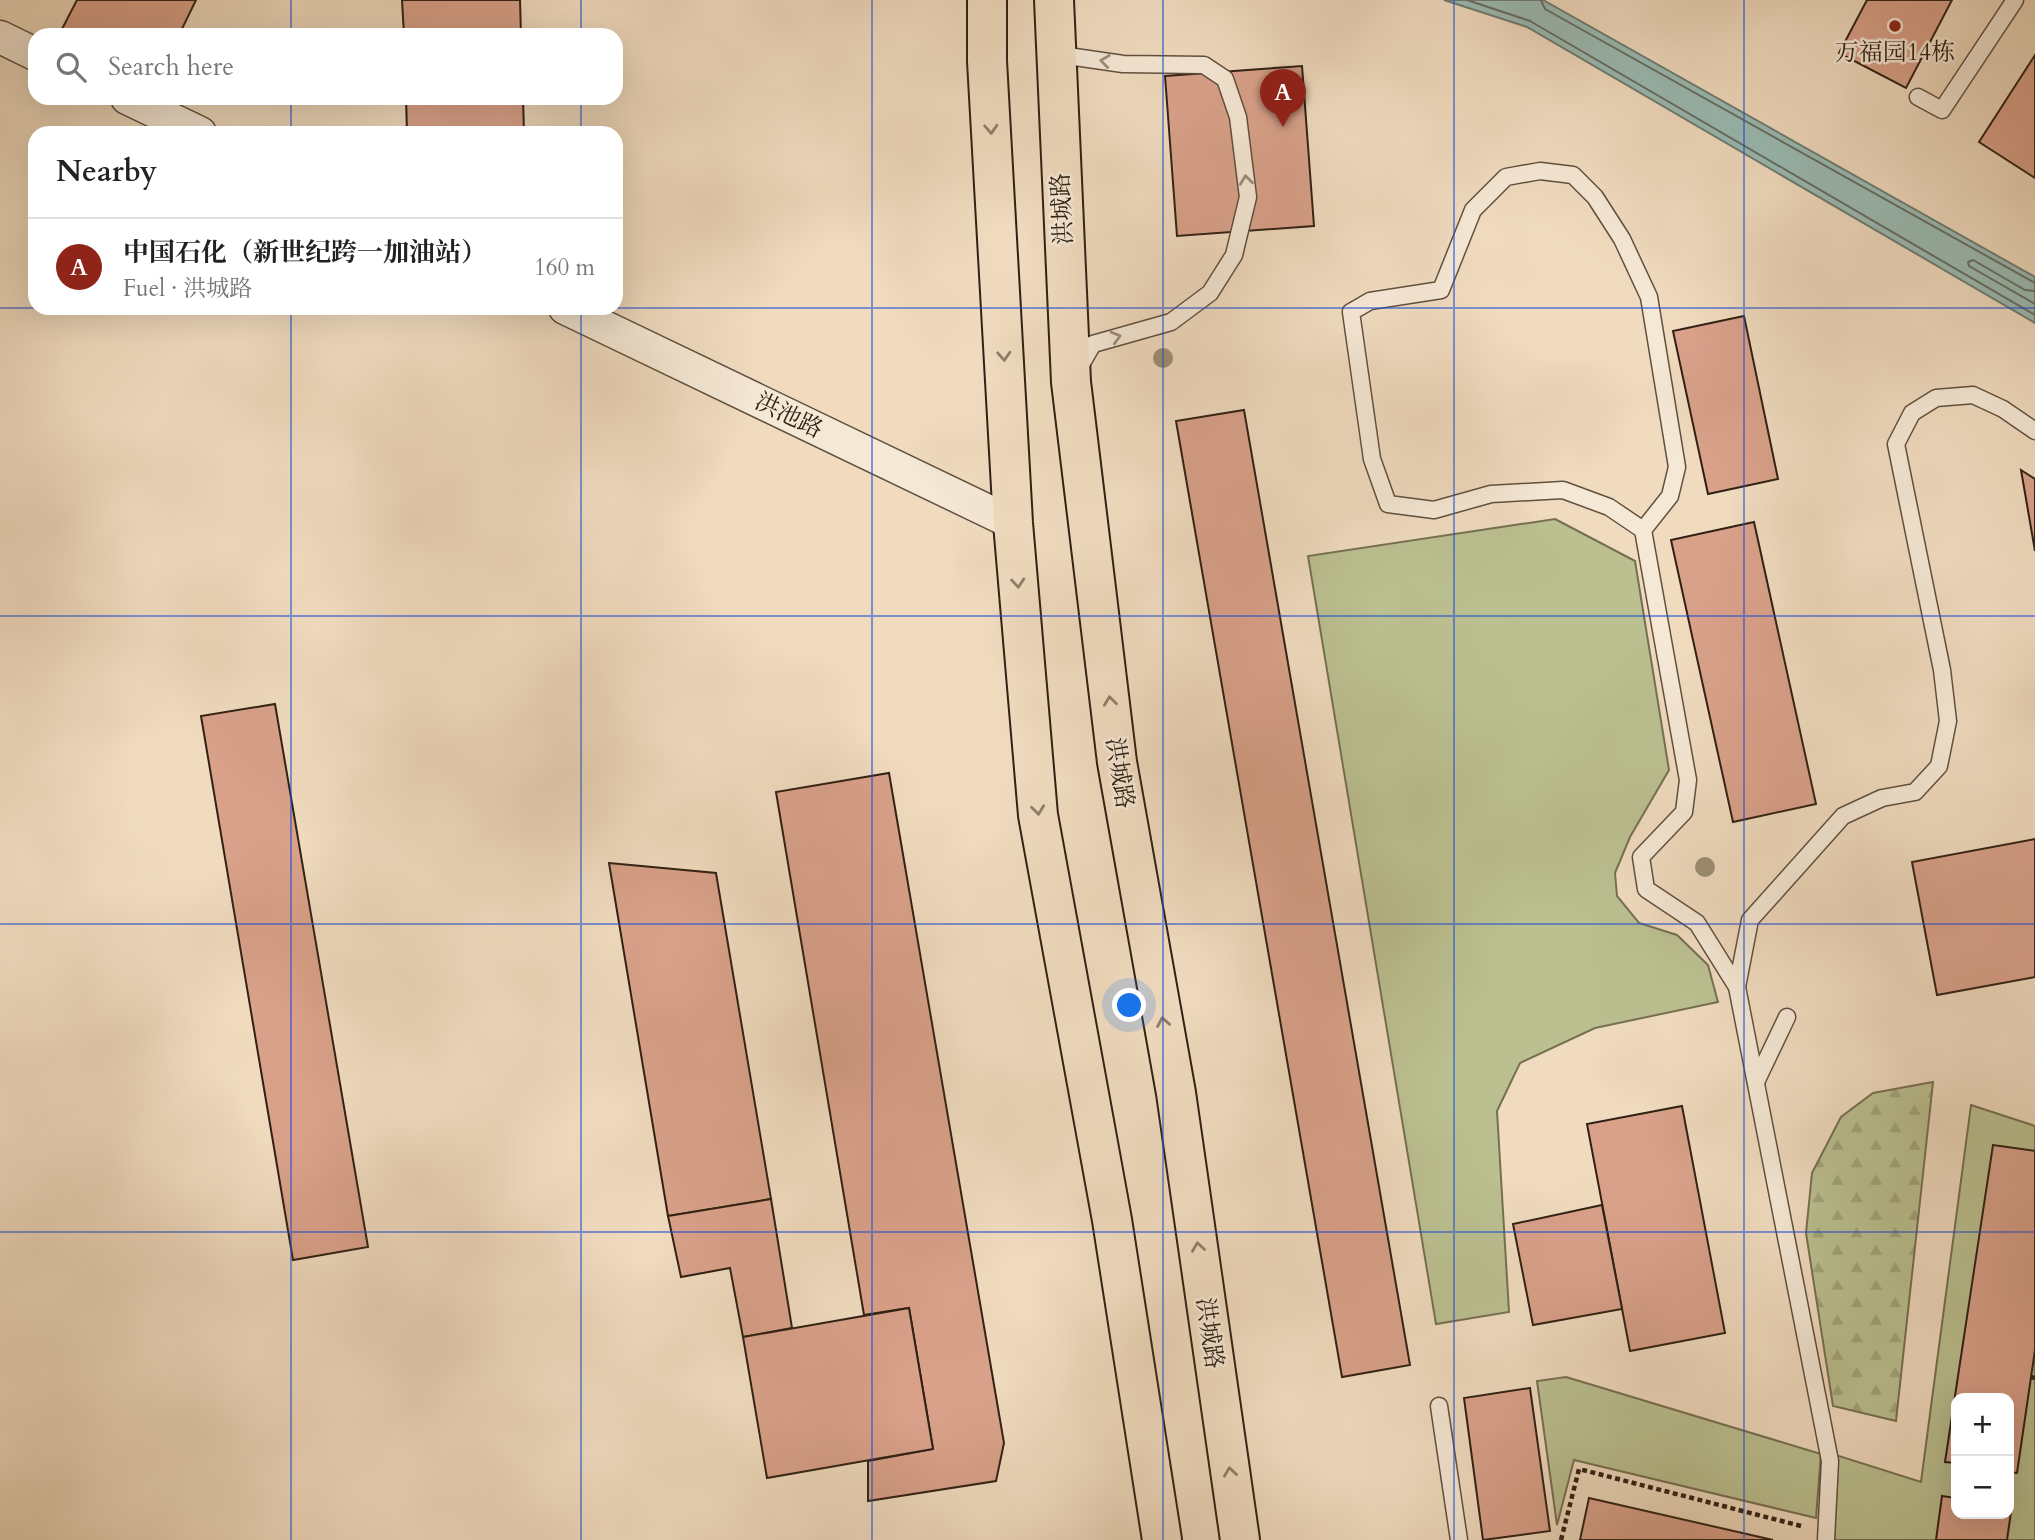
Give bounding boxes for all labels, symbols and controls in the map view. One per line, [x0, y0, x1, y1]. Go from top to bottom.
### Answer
marker: 万福园14栋 [1887, 18, 1903, 34]
search box [28, 28, 623, 105]
place label: 万福园14栋 [1835, 36, 1955, 69]
icon: search [52, 48, 90, 86]
text: Search here [108, 49, 234, 84]
one-way arrow [1099, 54, 1111, 69]
pin: A [1260, 69, 1306, 127]
one-way arrow [984, 124, 999, 135]
text: Nearby [56, 151, 157, 192]
street label: 洪城路 [1044, 172, 1081, 246]
one-way arrow [1238, 174, 1253, 186]
text: 中国石化（新世纪跨一加油站） [123, 235, 487, 270]
text: A [70, 252, 88, 283]
text: 160 m [534, 252, 595, 283]
text: Fuel · 洪城路 [123, 273, 252, 304]
one-way arrow [1110, 331, 1122, 346]
one-way arrow [996, 351, 1011, 362]
street label: 洪池路 [749, 385, 828, 446]
one-way arrow [1010, 578, 1025, 589]
one-way arrow [1102, 696, 1117, 707]
street label: 洪城路 [1098, 735, 1141, 811]
one-way arrow [1031, 804, 1046, 816]
your location [1112, 988, 1146, 1022]
one-way arrow [1156, 1017, 1171, 1028]
one-way arrow [1191, 1241, 1206, 1253]
street label: 洪城路 [1188, 1295, 1231, 1371]
map controls [1951, 1393, 2014, 1519]
button: + [1951, 1393, 2014, 1456]
button: − [1951, 1456, 2014, 1519]
one-way arrow [1223, 1467, 1238, 1478]

